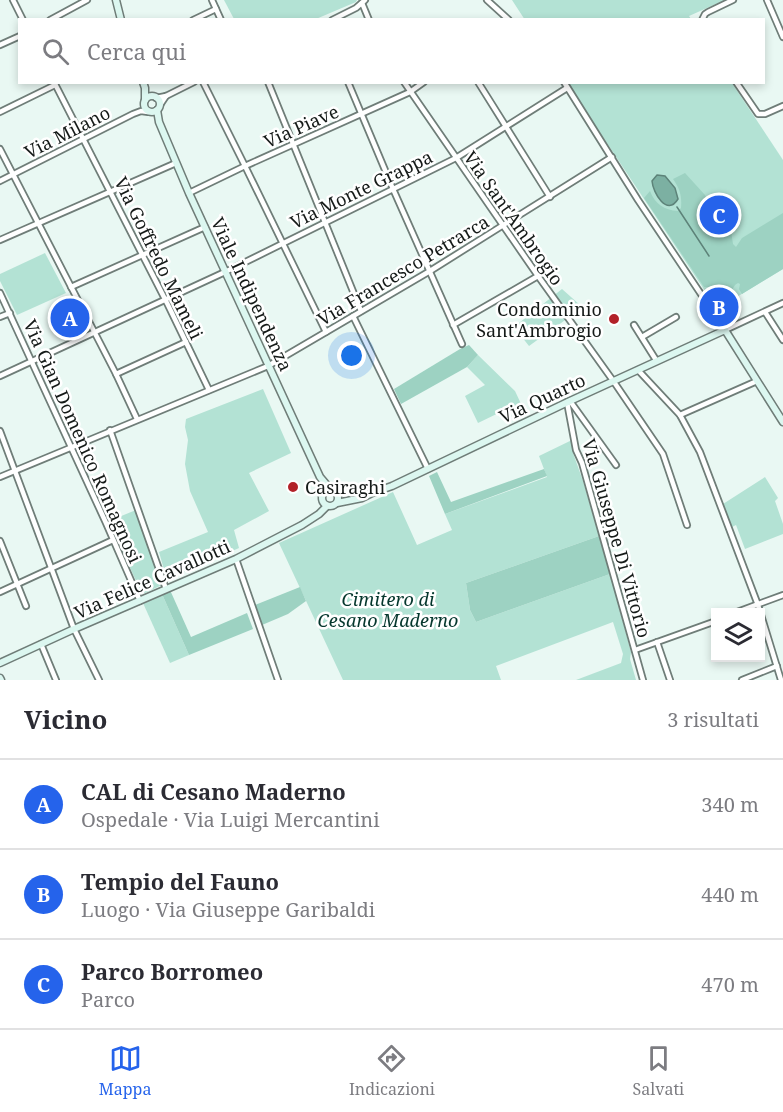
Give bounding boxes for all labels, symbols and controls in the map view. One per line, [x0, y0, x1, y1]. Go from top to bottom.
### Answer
search box [18, 18, 765, 84]
icon: search [39, 35, 72, 68]
text: Cerca qui [87, 36, 186, 66]
street label: Via Piave [260, 99, 342, 153]
street label: Via Milano [20, 100, 114, 164]
street label: Via Monte Grappa [286, 144, 436, 234]
street label: Via Sant'Ambrogio [459, 146, 569, 290]
street label: Via Goffredo Mameli [109, 173, 209, 343]
pin: C [700, 192, 738, 238]
street label: Via Francesco Petrarca [313, 209, 493, 331]
street label: Viale Indipendenza [206, 213, 298, 375]
pin: B [700, 284, 738, 330]
pin: A [50, 296, 90, 340]
place label: Condominio Sant'Ambrogio [476, 297, 602, 342]
marker: Condominio Sant'Ambrogio [607, 312, 621, 326]
street label: Via Gian Domenico Romagnosi [18, 316, 148, 567]
your location [337, 341, 366, 370]
street label: Via Quarto [495, 368, 589, 428]
street label: Via Giuseppe Di Vittorio [577, 436, 657, 640]
place label: Casiraghi [305, 475, 385, 499]
marker: Casiraghi [286, 480, 300, 494]
street label: Via Felice Cavallotti [70, 534, 234, 624]
park label: Cimitero di Cesano Maderno [318, 587, 458, 632]
map controls [711, 608, 765, 662]
button: layers [711, 608, 765, 662]
text: Vicino [24, 701, 107, 737]
text: 3 risultati [667, 706, 759, 733]
text: CAL di Cesano Maderno [81, 776, 346, 806]
text: A [36, 791, 51, 818]
text: 340 m [701, 791, 759, 818]
text: Ospedale · Via Luigi Mercantini [81, 806, 380, 833]
text: Tempio del Fauno [81, 866, 279, 896]
text: B [37, 881, 50, 908]
text: 440 m [701, 881, 759, 908]
text: Luogo · Via Giuseppe Garibaldi [81, 896, 375, 923]
text: Parco Borromeo [81, 956, 263, 986]
text: C [37, 971, 50, 998]
text: 470 m [701, 971, 759, 998]
text: Parco [81, 986, 135, 1013]
tab: Mappa [99, 1042, 151, 1100]
tab: Indicazioni [349, 1042, 435, 1100]
tab: Salvati [633, 1042, 684, 1100]

